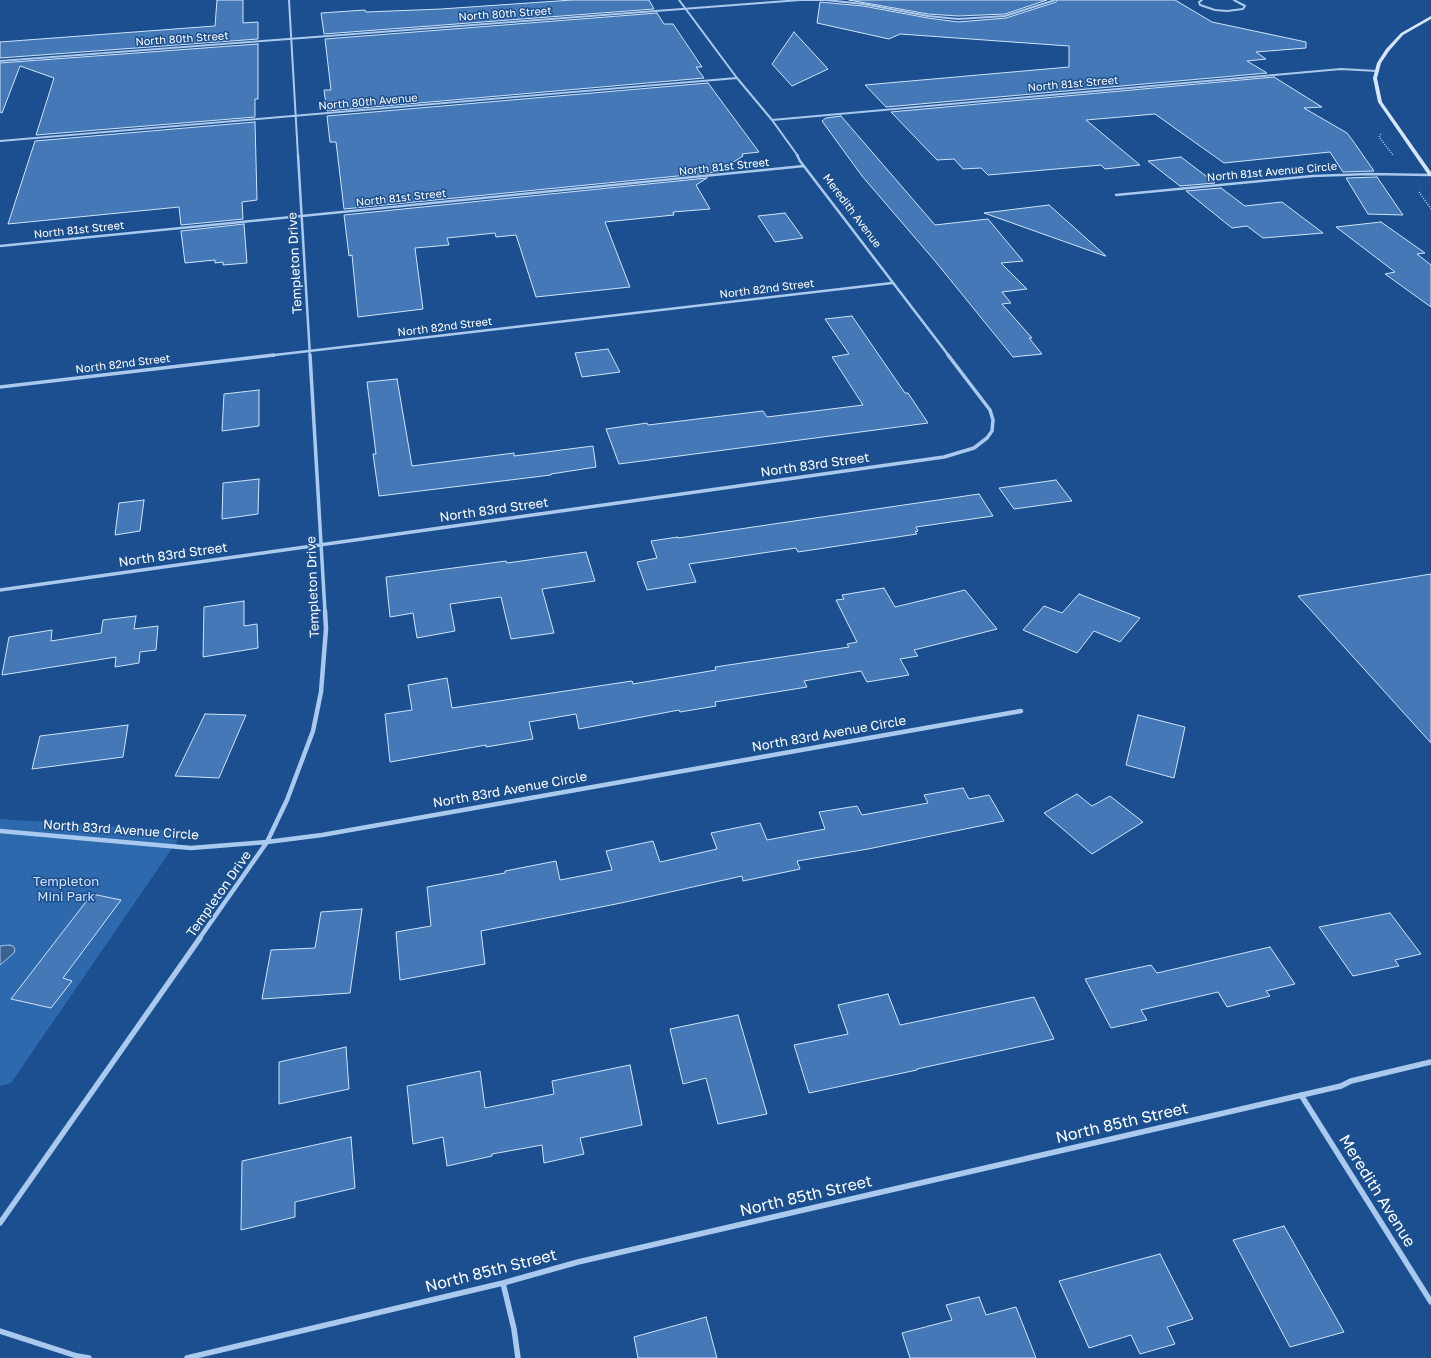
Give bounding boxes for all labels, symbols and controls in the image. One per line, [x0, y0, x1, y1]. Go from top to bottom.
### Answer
street label: North 80th Street [458, 4, 552, 24]
street label: North 80th Street [135, 29, 229, 49]
street label: North 81st Street [1027, 73, 1119, 95]
street label: North 80th Avenue [318, 91, 418, 113]
street label: North 81st Street [678, 156, 770, 178]
street label: North 81st Avenue Circle [1206, 160, 1338, 184]
street label: Meredith Avenue [820, 172, 884, 250]
street label: North 81st Street [355, 187, 447, 209]
street label: Templeton Drive [285, 212, 305, 314]
street label: North 81st Street [33, 219, 125, 241]
street label: North 82nd Street [719, 277, 815, 301]
street label: North 82nd Street [397, 315, 493, 339]
street label: North 82nd Street [75, 352, 171, 376]
street label: North 83rd Street [760, 450, 870, 480]
street label: North 83rd Street [439, 495, 549, 525]
street label: Templeton Drive [303, 536, 323, 638]
street label: North 83rd Street [118, 540, 228, 570]
street label: North 83rd Avenue Circle [751, 713, 907, 755]
street label: North 83rd Avenue Circle [432, 769, 588, 811]
street label: North 83rd Avenue Circle [43, 817, 199, 843]
street label: Templeton Drive [183, 848, 255, 940]
park label: Templeton Mini Park [33, 874, 99, 905]
street label: North 85th Street [1054, 1098, 1190, 1148]
street label: Meredith Avenue [1335, 1131, 1419, 1251]
street label: North 85th Street [738, 1171, 874, 1221]
street label: North 85th Street [423, 1245, 559, 1297]

